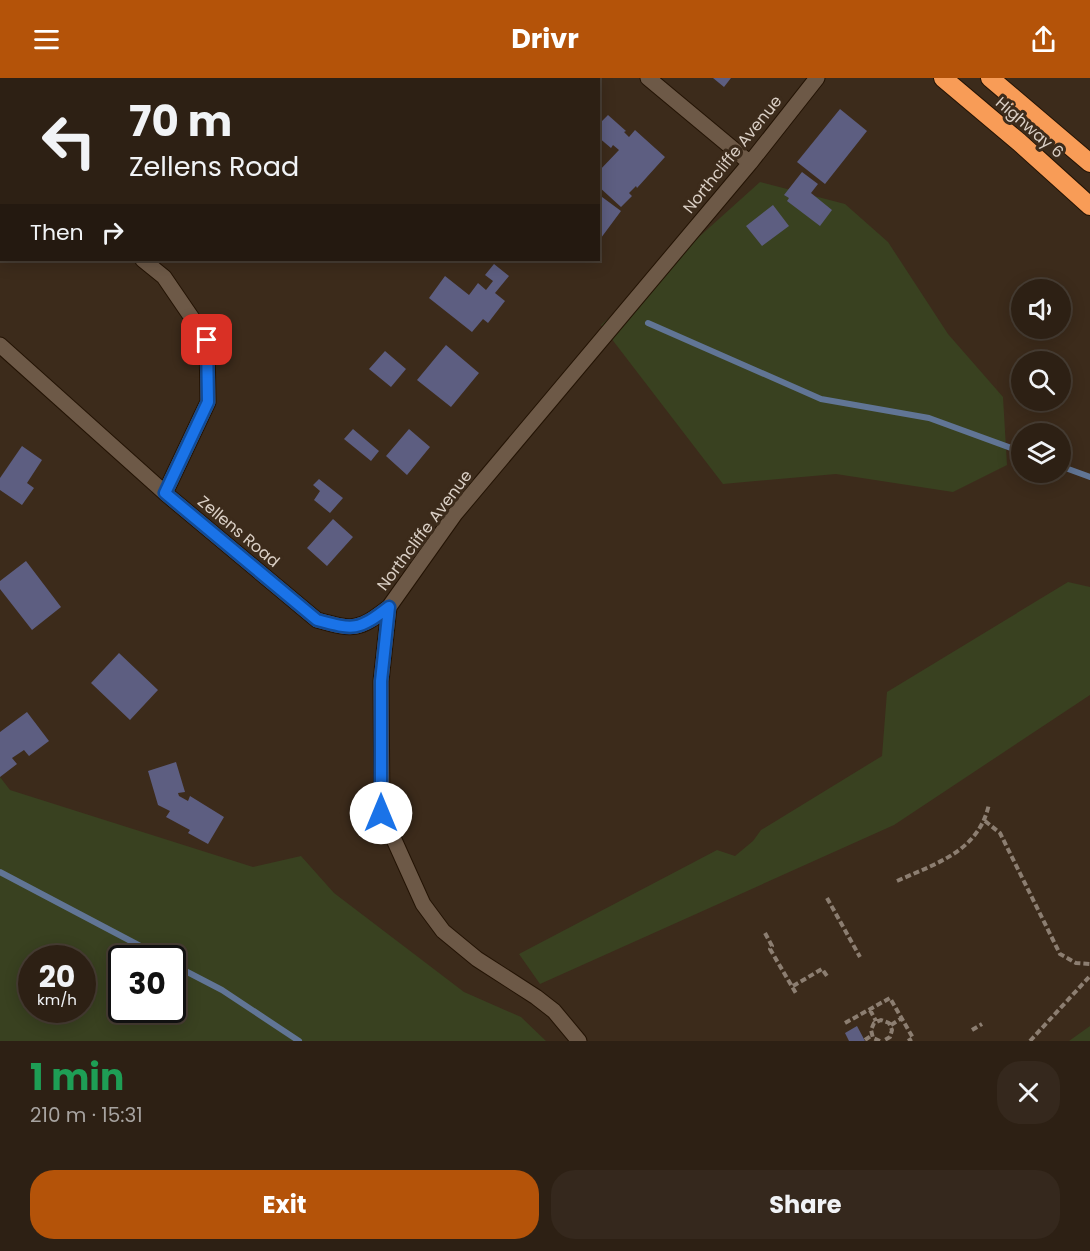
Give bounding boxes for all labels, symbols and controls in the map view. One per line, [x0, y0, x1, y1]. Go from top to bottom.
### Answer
text: Drivr [511, 20, 579, 57]
icon: menu [30, 23, 63, 56]
icon: share [1027, 23, 1060, 56]
street label: Northcliffe Avenue [678, 90, 787, 218]
street label: Highway 6 [991, 91, 1069, 163]
text: 70 m [129, 92, 232, 151]
icon: left [30, 102, 108, 180]
text: Zellens Road [129, 148, 299, 185]
icon: right [96, 216, 129, 249]
text: Then [30, 217, 84, 248]
map controls [1011, 279, 1071, 483]
button: sound [1011, 279, 1071, 339]
pin [181, 314, 232, 365]
icon: arrive [190, 323, 223, 356]
button: search [1011, 351, 1071, 411]
button: layers [1011, 423, 1071, 483]
street label: Northcliffe Avenue [371, 465, 478, 595]
street label: Zellens Road [193, 490, 285, 573]
position arrow [349, 781, 413, 845]
speed limit sign: 30 [108, 945, 186, 1023]
text: 20 [39, 955, 75, 998]
text: km/h [37, 989, 77, 1010]
text: 1 min [30, 1052, 124, 1103]
button: close [997, 1061, 1060, 1124]
text: 210 m · 15:31 [30, 1101, 143, 1129]
button: Exit [30, 1170, 539, 1239]
button: Share [551, 1170, 1060, 1239]

